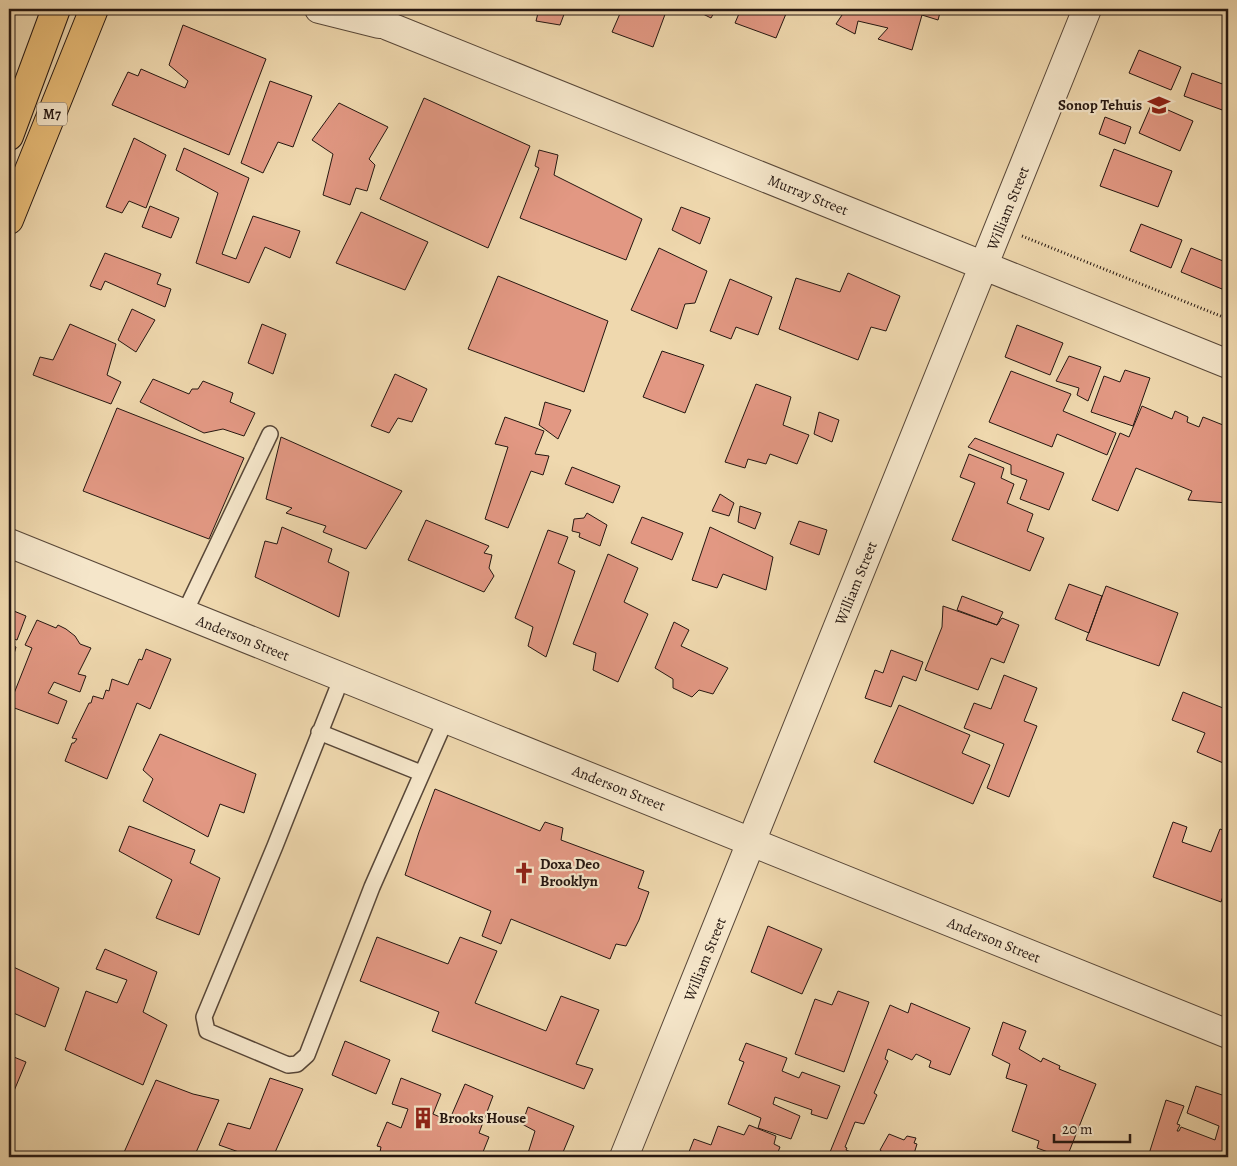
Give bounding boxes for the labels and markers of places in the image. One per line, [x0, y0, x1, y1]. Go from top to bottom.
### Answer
school or university icon: Sonop Tehuis [1146, 92, 1172, 118]
place label: Sonop Tehuis [1058, 95, 1142, 115]
place label: Doxa Deo Brooklyn [540, 854, 600, 891]
church icon: Doxa Deo Brooklyn [511, 860, 537, 886]
building icon: Brooks House [410, 1105, 436, 1131]
place label: Brooks House [439, 1108, 526, 1128]

